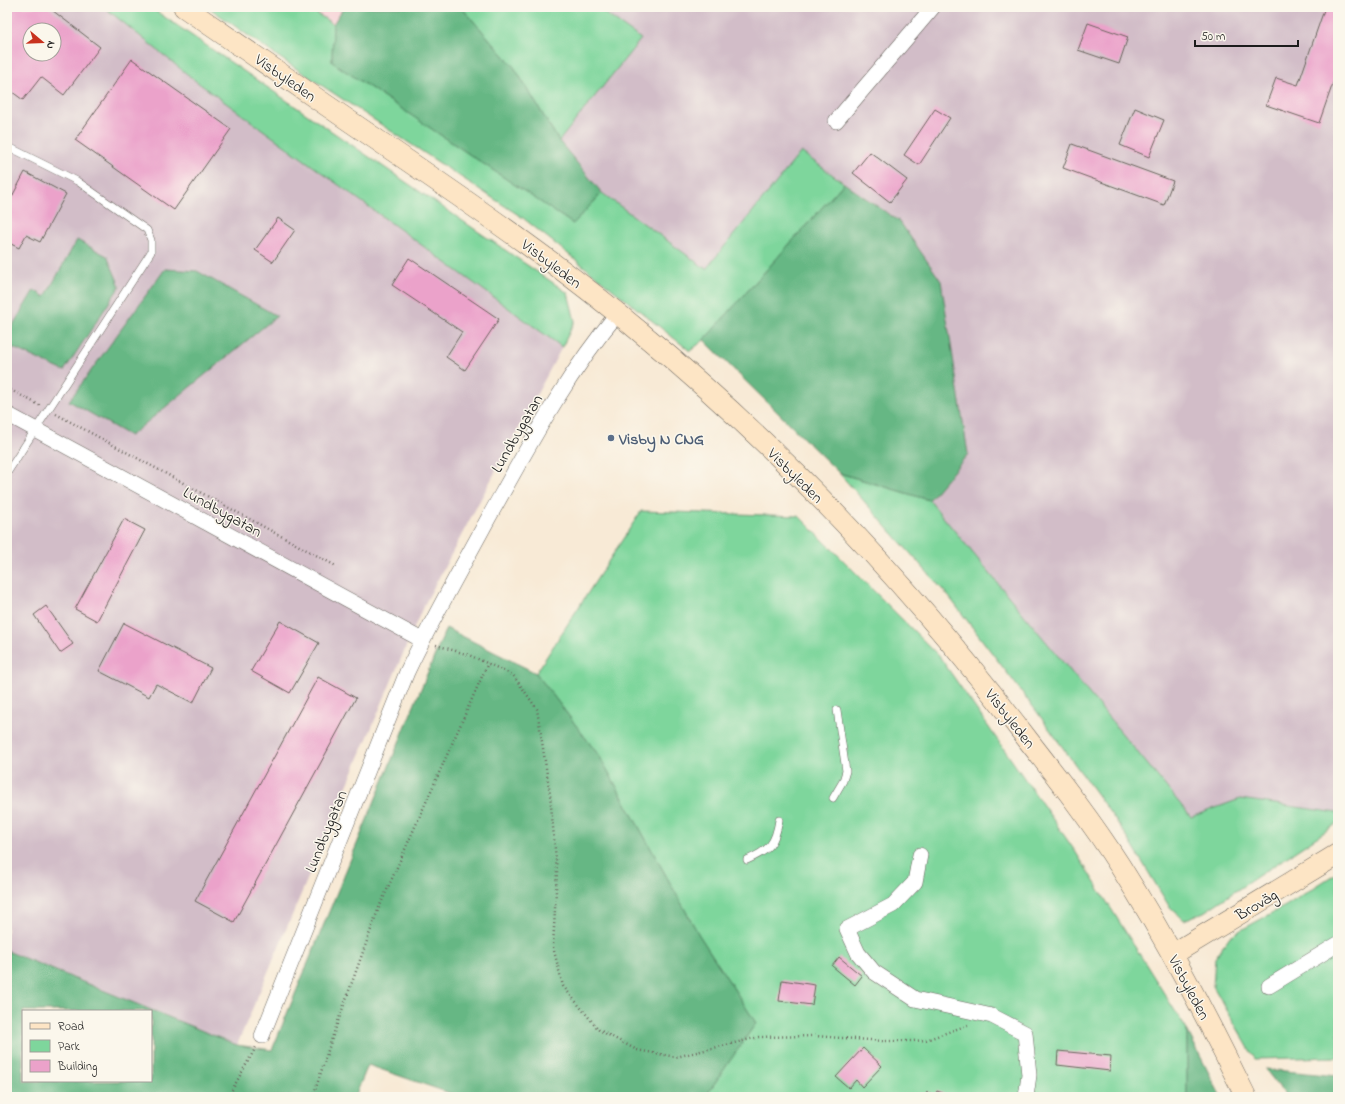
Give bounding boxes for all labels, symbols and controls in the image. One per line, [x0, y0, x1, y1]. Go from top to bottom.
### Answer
north arrow [22, 22, 62, 62]
scale bar [1195, 22, 1298, 48]
text: 50 m [1201, 28, 1225, 46]
text: N [42, 39, 59, 51]
street label: Visbyleden [248, 48, 321, 109]
street label: Visbyleden [515, 233, 586, 295]
street label: Lundbygatan [486, 390, 550, 478]
place label: Visby N CNG [618, 428, 704, 453]
marker: Visby N CNG [606, 433, 616, 443]
street label: Visbyleden [760, 442, 828, 510]
street label: Lundbygatan [178, 481, 266, 544]
street label: Visbyleden [978, 683, 1041, 755]
street label: Lundbygatan [299, 787, 354, 877]
street label: Broväg [1230, 884, 1283, 928]
street label: Visbyleden [1161, 950, 1215, 1025]
legend [22, 1010, 152, 1082]
text: Road [58, 1018, 84, 1036]
text: Park [58, 1038, 80, 1056]
text: Building [57, 1058, 97, 1077]

